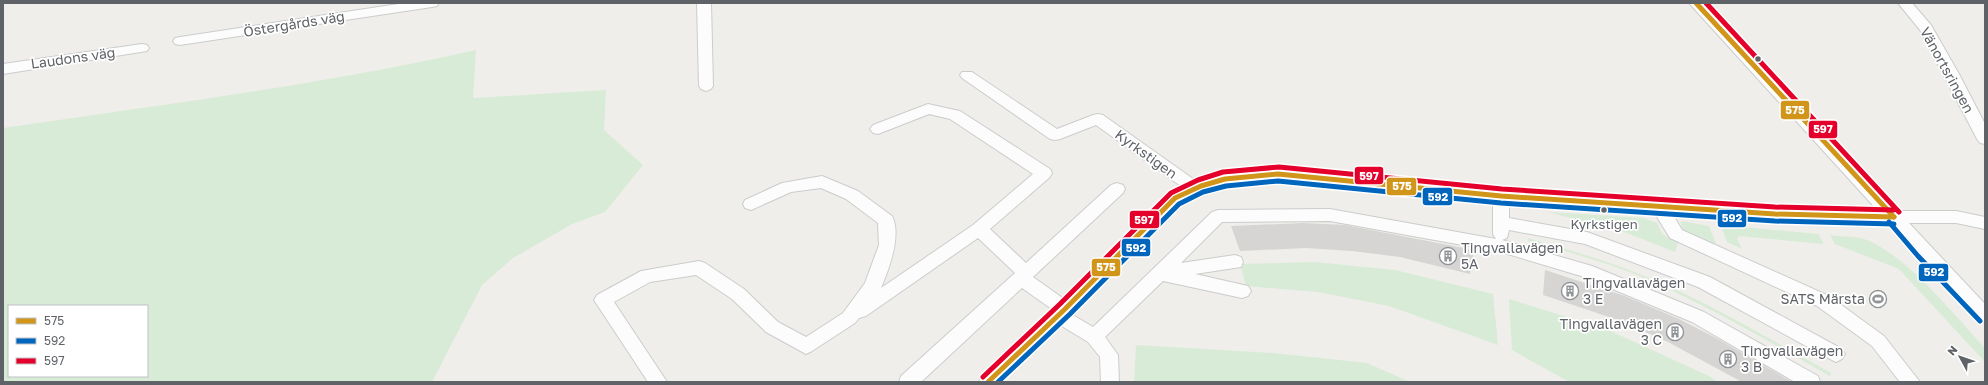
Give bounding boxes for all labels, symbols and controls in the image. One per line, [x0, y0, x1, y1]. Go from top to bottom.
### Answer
street label: Östergårds väg [242, 7, 346, 40]
street label: Vänortsringen [1917, 24, 1978, 116]
street label: Laudons väg [30, 43, 116, 72]
unlabelled marker [1753, 54, 1763, 64]
line badge: 575 [1780, 100, 1810, 120]
text: 575 [1785, 103, 1805, 116]
line badge: 597 [1808, 120, 1838, 139]
text: 597 [1813, 122, 1833, 135]
street label: Kyrkstigen [1112, 125, 1181, 182]
line badge: 597 [1354, 166, 1384, 185]
text: 597 [1359, 169, 1379, 182]
line badge: 575 [1386, 177, 1417, 196]
text: 575 [1392, 179, 1412, 192]
line badge: 592 [1422, 187, 1453, 206]
text: 592 [1428, 190, 1448, 203]
marker: Kyrkstigen [1599, 205, 1609, 215]
line badge: 592 [1717, 209, 1747, 228]
line badge: 597 [1129, 210, 1160, 229]
text: 592 [1722, 211, 1742, 224]
text: 597 [1134, 213, 1154, 226]
place label: Kyrkstigen [1570, 216, 1638, 232]
line badge: 592 [1121, 238, 1151, 257]
place label: Tingvallavägen 5A [1461, 239, 1563, 272]
text: 592 [1126, 241, 1146, 254]
building icon: Tingvallavägen 5A [1438, 246, 1458, 266]
line badge: 575 [1091, 258, 1121, 277]
text: 575 [1096, 260, 1116, 273]
line badge: 592 [1918, 263, 1949, 282]
text: 592 [1924, 265, 1944, 278]
place label: Tingvallavägen 3 E [1583, 274, 1685, 307]
building icon: Tingvallavägen 3 E [1560, 281, 1580, 301]
sports icon: SATS Märsta [1868, 289, 1888, 309]
place label: SATS Märsta [1781, 290, 1865, 307]
legend [8, 305, 148, 377]
text: 575 [44, 313, 64, 328]
place label: Tingvallavägen 3 C [1560, 315, 1662, 348]
building icon: Tingvallavägen 3 C [1665, 322, 1685, 342]
text: 592 [44, 333, 65, 348]
north arrow [1940, 337, 1980, 377]
place label: Tingvallavägen 3 B [1741, 342, 1843, 375]
text: N [1944, 343, 1960, 358]
building icon: Tingvallavägen 3 B [1718, 349, 1738, 369]
text: 597 [44, 353, 65, 368]

